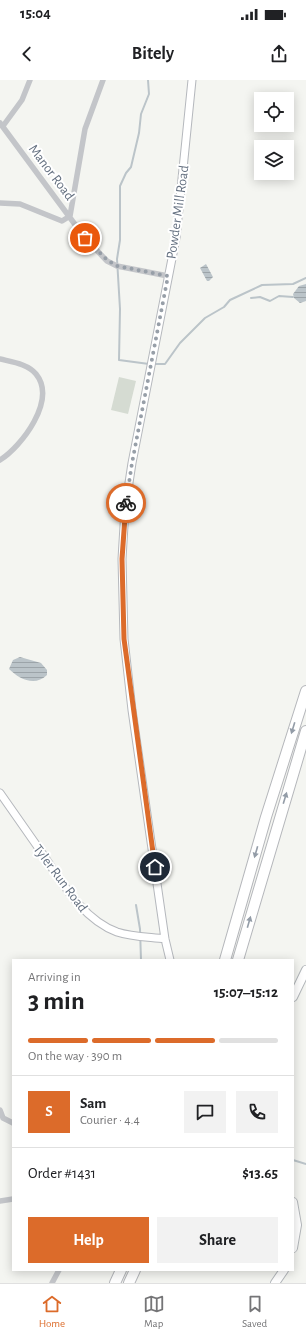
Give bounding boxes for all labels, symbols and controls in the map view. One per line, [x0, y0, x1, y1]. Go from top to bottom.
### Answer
text: 15:04 [20, 6, 51, 21]
icon: back [16, 43, 38, 65]
icon: share [268, 43, 290, 65]
text: Bitely [132, 45, 174, 63]
map controls [254, 92, 294, 180]
button: locate [254, 92, 294, 132]
button: layers [254, 140, 294, 180]
street label: Manor Road [26, 142, 77, 203]
street label: Powder Mill Road [164, 164, 192, 260]
pin [68, 221, 102, 255]
icon: bag [74, 227, 96, 249]
courier [106, 483, 146, 523]
icon: bike [115, 492, 137, 514]
one-way arrow [290, 722, 296, 734]
one-way arrow [282, 791, 288, 803]
street label: Tyler Run Road [30, 842, 90, 915]
one-way arrow [253, 846, 259, 858]
pin [138, 850, 172, 884]
icon: home [144, 856, 166, 878]
one-way arrow [246, 916, 252, 929]
text: Arriving in [28, 971, 81, 984]
text: 15:07–15:12 [214, 985, 278, 1000]
text: 3 min [28, 988, 85, 1014]
text: On the way · 390 m [28, 1050, 122, 1063]
button: chat [184, 1091, 226, 1133]
button: phone [236, 1091, 278, 1133]
text: Sam [80, 1096, 106, 1111]
text: S [45, 1104, 53, 1119]
text: Courier · 4.4 [80, 1114, 140, 1127]
text: Order #1431 [28, 1166, 96, 1181]
text: $13.65 [242, 1166, 278, 1181]
button: Help [28, 1217, 149, 1263]
button: Share [157, 1217, 278, 1263]
tab: Home [39, 1293, 65, 1330]
tab: Map [143, 1293, 165, 1330]
tab: Saved [242, 1293, 267, 1330]

